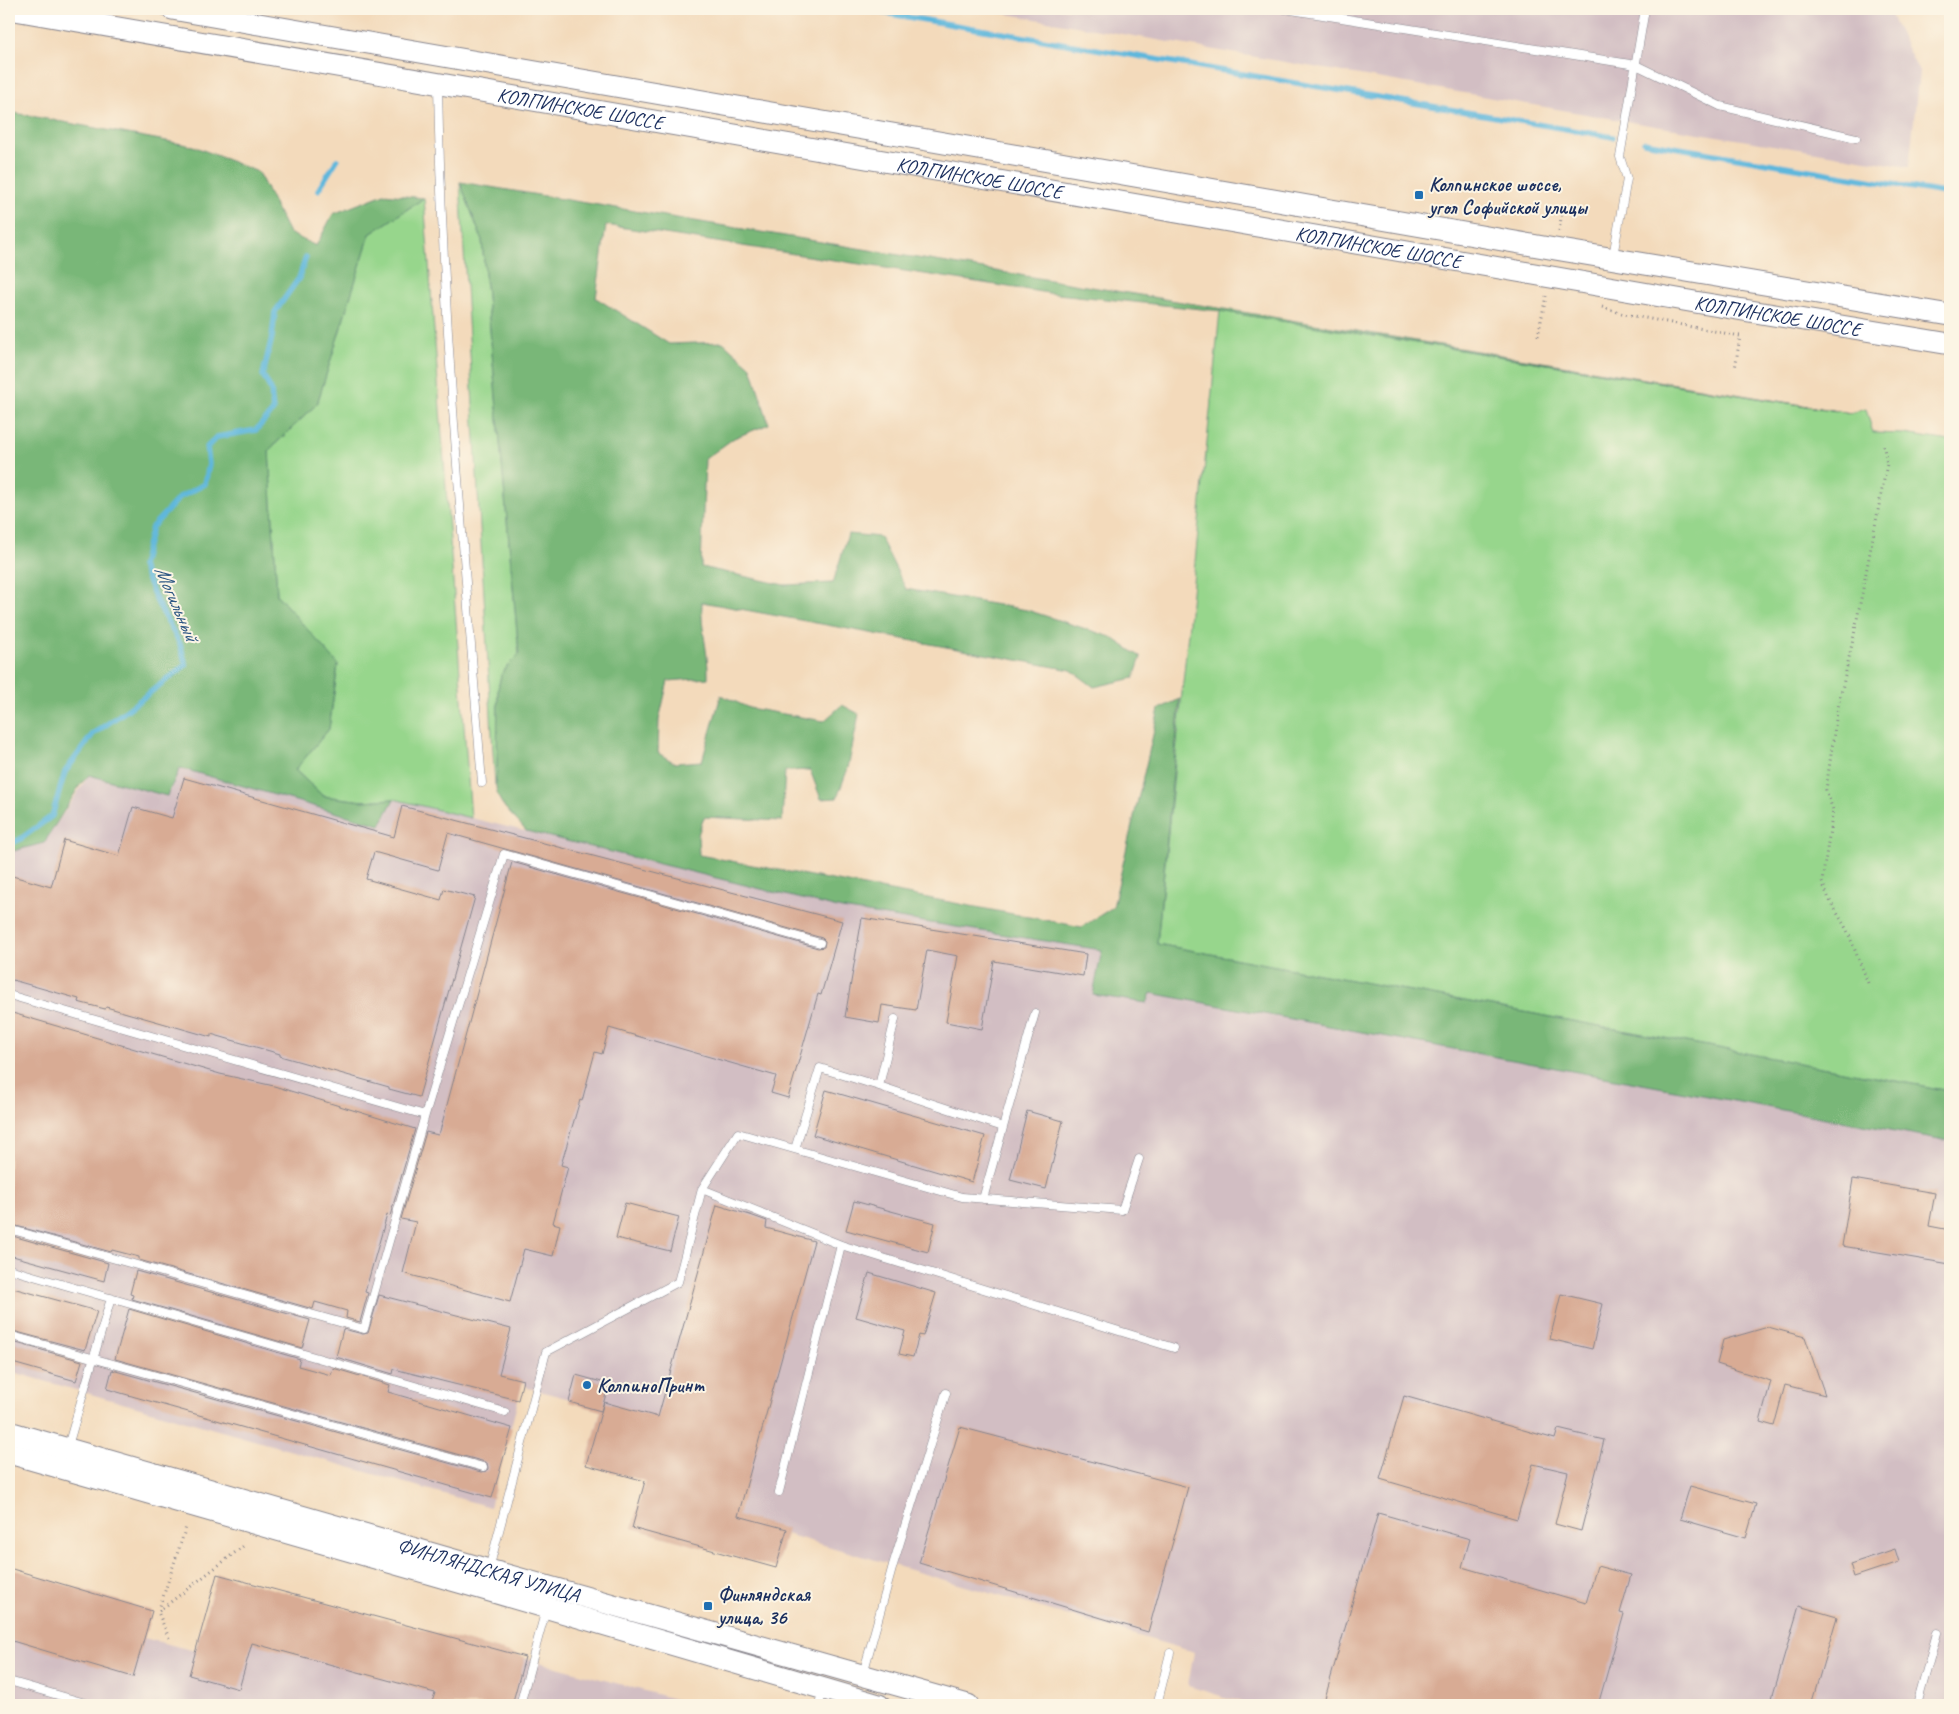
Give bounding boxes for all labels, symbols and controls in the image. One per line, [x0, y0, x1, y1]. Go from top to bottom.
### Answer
street label: КОЛПИНСКОЕ ШОССЕ [495, 82, 668, 136]
street label: КОЛПИНСКОЕ ШОССЕ [894, 151, 1067, 205]
place label: Колпинское шоссе, угол Софийской улицы [1427, 172, 1589, 220]
marker: Колпинское шоссе, угол Софийской улицы [1413, 189, 1425, 201]
street label: КОЛПИНСКОЕ ШОССЕ [1293, 221, 1466, 275]
street label: КОЛПИНСКОЕ ШОССЕ [1693, 290, 1866, 343]
water label: Могильный [149, 561, 207, 649]
place label: КолпиноПринт [597, 1373, 705, 1398]
marker: КолпиноПринт [581, 1379, 593, 1391]
street label: ФИНЛЯНДСКАЯ УЛИЦА [395, 1532, 583, 1608]
place label: Финляндская улица, 36 [716, 1582, 812, 1630]
marker: Финляндская улица, 36 [702, 1600, 714, 1612]

